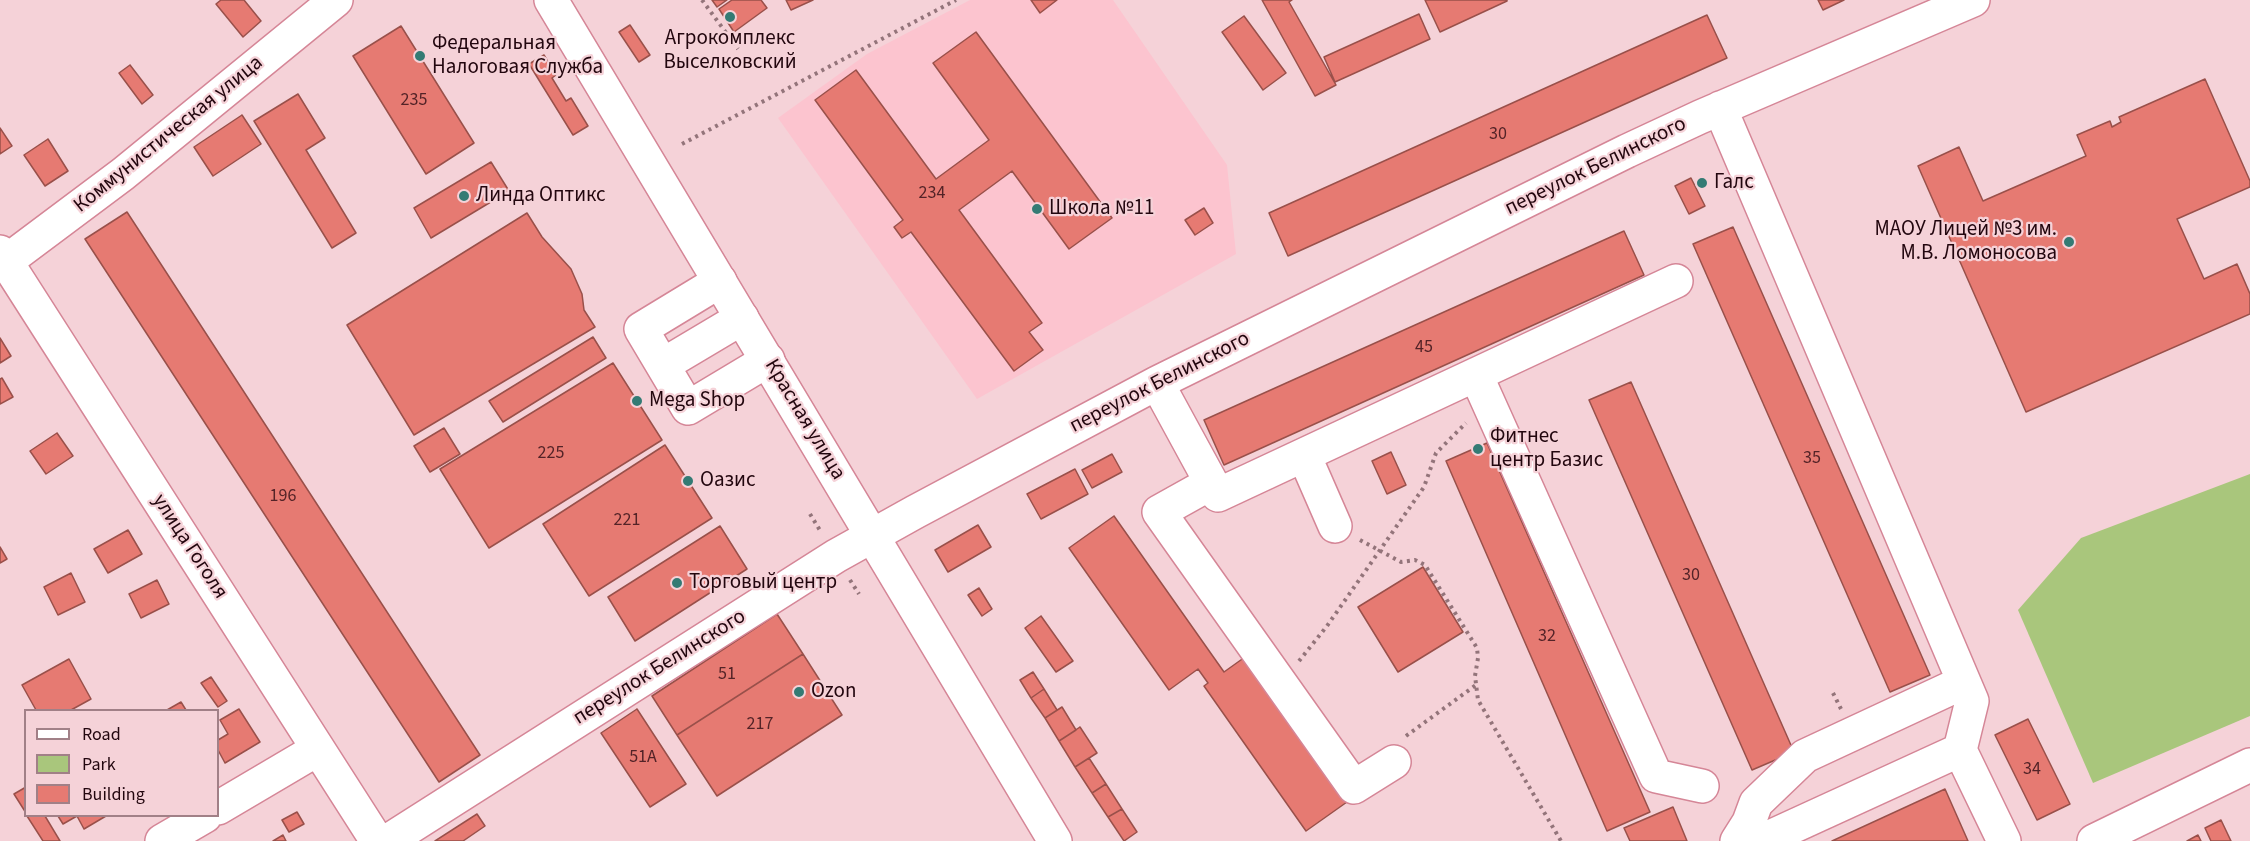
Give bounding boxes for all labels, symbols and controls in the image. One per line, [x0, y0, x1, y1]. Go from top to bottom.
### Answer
marker: Агрокомплекс Выселковский [723, 10, 737, 24]
place label: Агрокомплекс Выселковский [664, 26, 796, 76]
place label: Федеральная Налоговая Служба [432, 31, 603, 81]
marker: Федеральная Налоговая Служба [413, 49, 427, 63]
street label: Коммунистическая улица [69, 51, 269, 219]
house number: 235 [401, 90, 427, 112]
street label: переулок Белинского [1501, 112, 1691, 222]
house number: 30 [1489, 124, 1507, 146]
place label: Галс [1714, 170, 1754, 196]
marker: Галс [1695, 176, 1709, 190]
place label: Линда Оптикс [476, 183, 606, 209]
house number: 234 [919, 183, 945, 205]
marker: Линда Оптикс [457, 189, 471, 203]
place label: Школа №11 [1049, 196, 1154, 222]
marker: Школа №11 [1030, 202, 1044, 216]
place label: МАОУ Лицей №3 им. М.В. Ломоносова [1875, 217, 2057, 267]
marker: МАОУ Лицей №3 им. М.В. Ломоносова [2062, 235, 2076, 249]
street label: переулок Белинского [1066, 327, 1254, 439]
house number: 45 [1415, 337, 1433, 359]
street label: Красная улица [758, 355, 850, 485]
place label: Mega Shop [649, 388, 745, 414]
marker: Mega Shop [630, 394, 644, 408]
place label: Фитнес центр Базис [1490, 424, 1603, 474]
marker: Фитнес центр Базис [1471, 442, 1485, 456]
house number: 225 [538, 443, 564, 465]
house number: 35 [1803, 448, 1821, 470]
place label: Оазис [700, 468, 756, 494]
marker: Оазис [681, 474, 695, 488]
house number: 196 [270, 486, 296, 508]
street label: улица Гоголя [146, 490, 232, 604]
house number: 221 [614, 510, 640, 532]
house number: 30 [1682, 565, 1700, 587]
place label: Торговый центр [689, 570, 837, 596]
marker: Торговый центр [670, 576, 684, 590]
street label: переулок Белинского [569, 605, 751, 731]
house number: 32 [1538, 626, 1556, 648]
house number: 51 [718, 664, 736, 686]
place label: Ozon [811, 679, 856, 705]
marker: Ozon [792, 685, 806, 699]
legend [24, 709, 219, 817]
house number: 217 [747, 714, 773, 736]
text: Road [82, 722, 121, 747]
house number: 51А [629, 747, 657, 769]
text: Park [82, 752, 116, 777]
house number: 34 [2023, 759, 2041, 781]
text: Building [82, 782, 145, 807]

